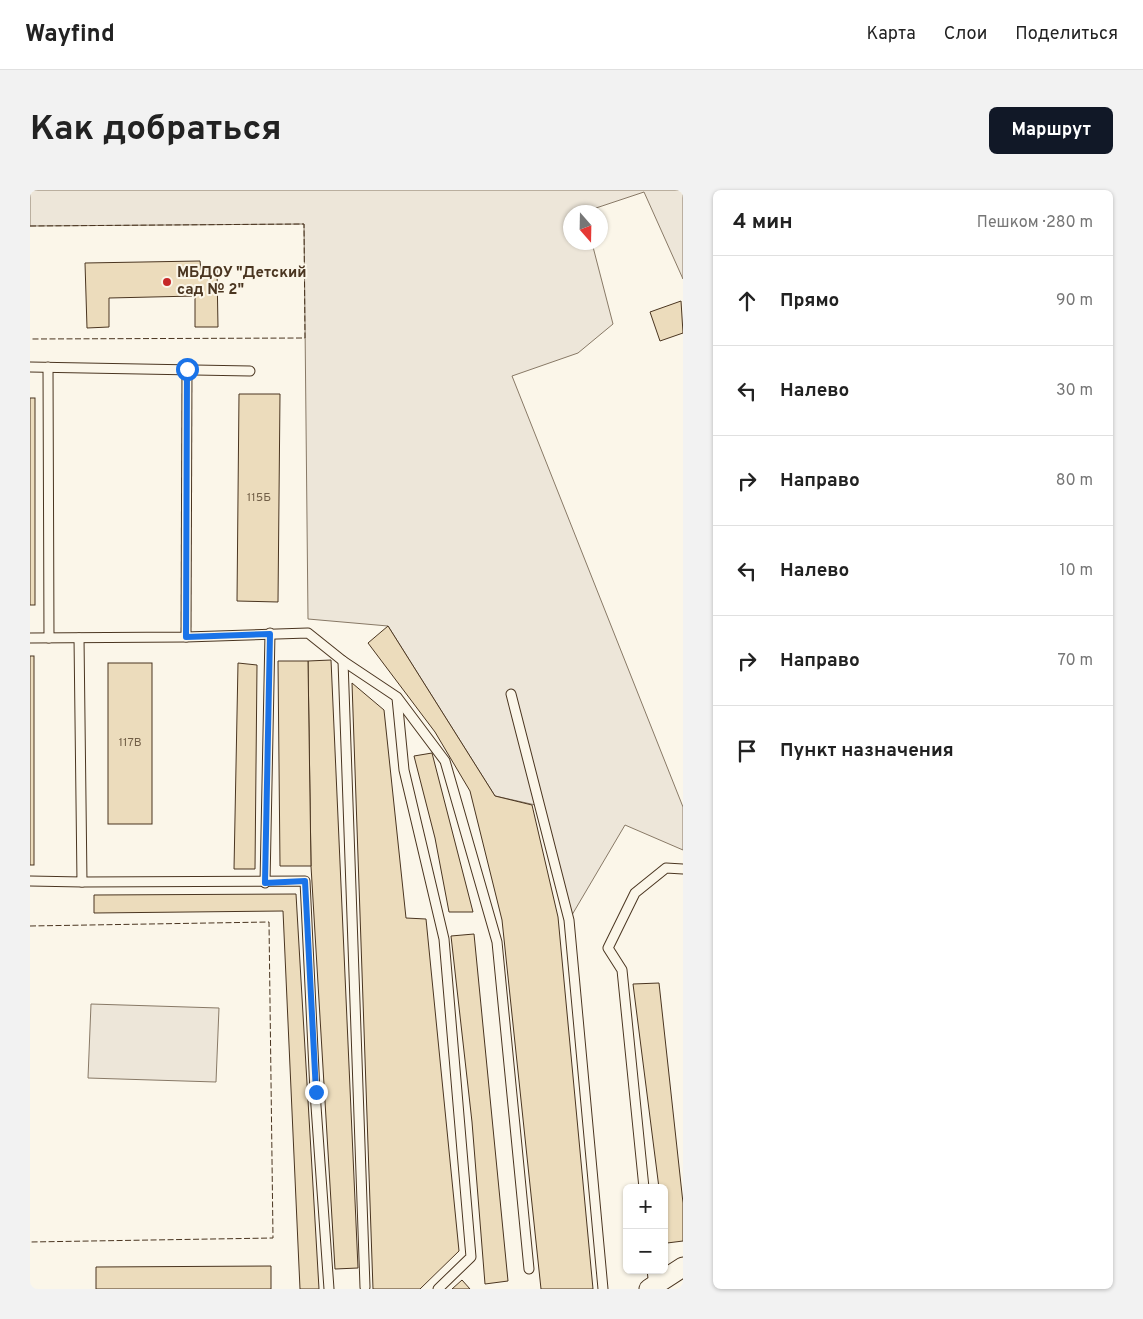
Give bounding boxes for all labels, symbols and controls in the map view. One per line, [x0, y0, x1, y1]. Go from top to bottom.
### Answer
text: Wayfind [25, 20, 115, 50]
text: Карта [866, 23, 916, 46]
text: Слои [944, 23, 987, 46]
text: Поделиться [1015, 23, 1118, 46]
button: Маршрут [989, 107, 1113, 154]
text: Как добраться [30, 108, 282, 152]
north arrow [563, 205, 608, 250]
text: 4 мин [733, 209, 793, 236]
text: Пешком · 280 m [977, 213, 1093, 233]
place label: МБДОУ "Детский сад № 2" [177, 264, 307, 300]
marker: МБДОУ "Детский сад № 2" [161, 276, 173, 288]
icon: ahead [733, 287, 761, 315]
text: Прямо [780, 289, 839, 313]
text: 90 m [1056, 291, 1093, 311]
route start [176, 358, 199, 381]
icon: left [733, 377, 761, 405]
text: Налево [780, 379, 849, 403]
text: 30 m [1056, 381, 1093, 401]
icon: right [733, 467, 761, 495]
text: Направо [780, 469, 860, 493]
text: 80 m [1056, 471, 1093, 491]
house number: 115Б [247, 490, 271, 506]
icon: left [733, 557, 761, 585]
text: Налево [780, 559, 849, 583]
text: 10 m [1059, 561, 1093, 581]
icon: right [733, 647, 761, 675]
text: Направо [780, 649, 860, 673]
text: 70 m [1058, 651, 1093, 671]
house number: 117В [119, 735, 142, 751]
icon: arrive [733, 737, 761, 765]
text: Пункт назначения [780, 739, 954, 763]
route end [305, 1081, 328, 1104]
map controls [623, 1184, 668, 1274]
button: + [623, 1184, 668, 1229]
button: − [623, 1229, 668, 1274]

